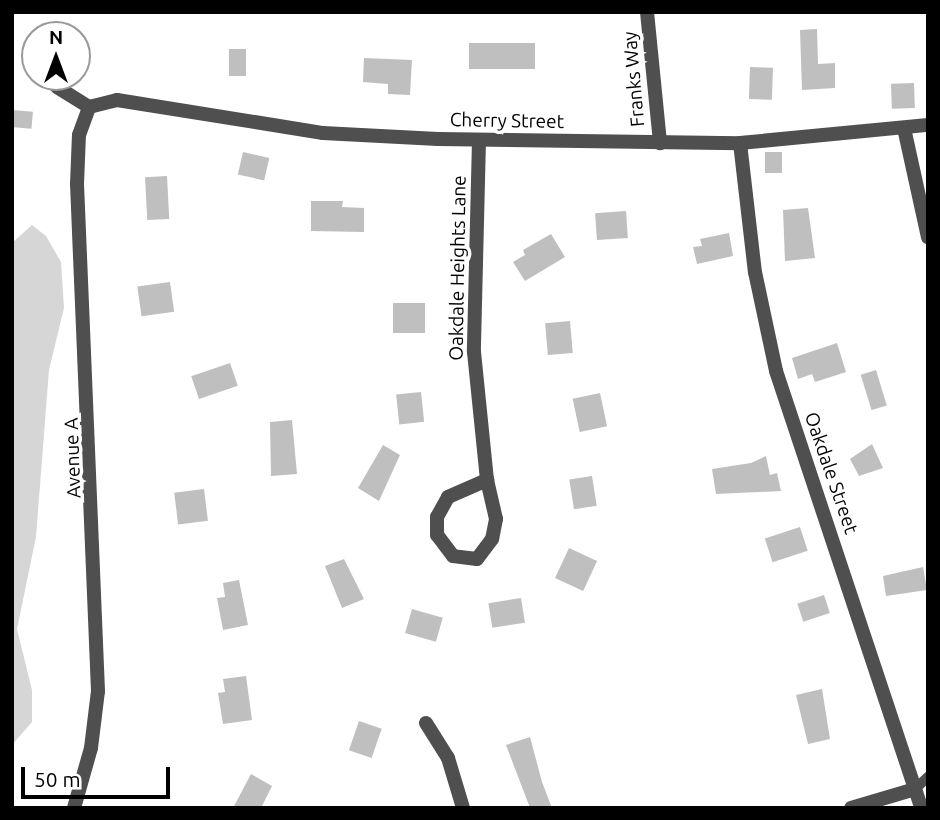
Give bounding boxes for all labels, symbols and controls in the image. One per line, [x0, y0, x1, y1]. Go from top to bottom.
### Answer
north arrow [21, 21, 91, 91]
text: N [49, 26, 63, 48]
street label: Franks Way [618, 30, 650, 128]
street label: Cherry Street [450, 109, 564, 133]
street label: Oakdale Heights Lane [445, 175, 471, 361]
street label: Oakdale Street [799, 409, 863, 537]
street label: Avenue A [60, 417, 86, 499]
scale bar [24, 754, 173, 798]
text: 50 m [34, 767, 81, 791]

